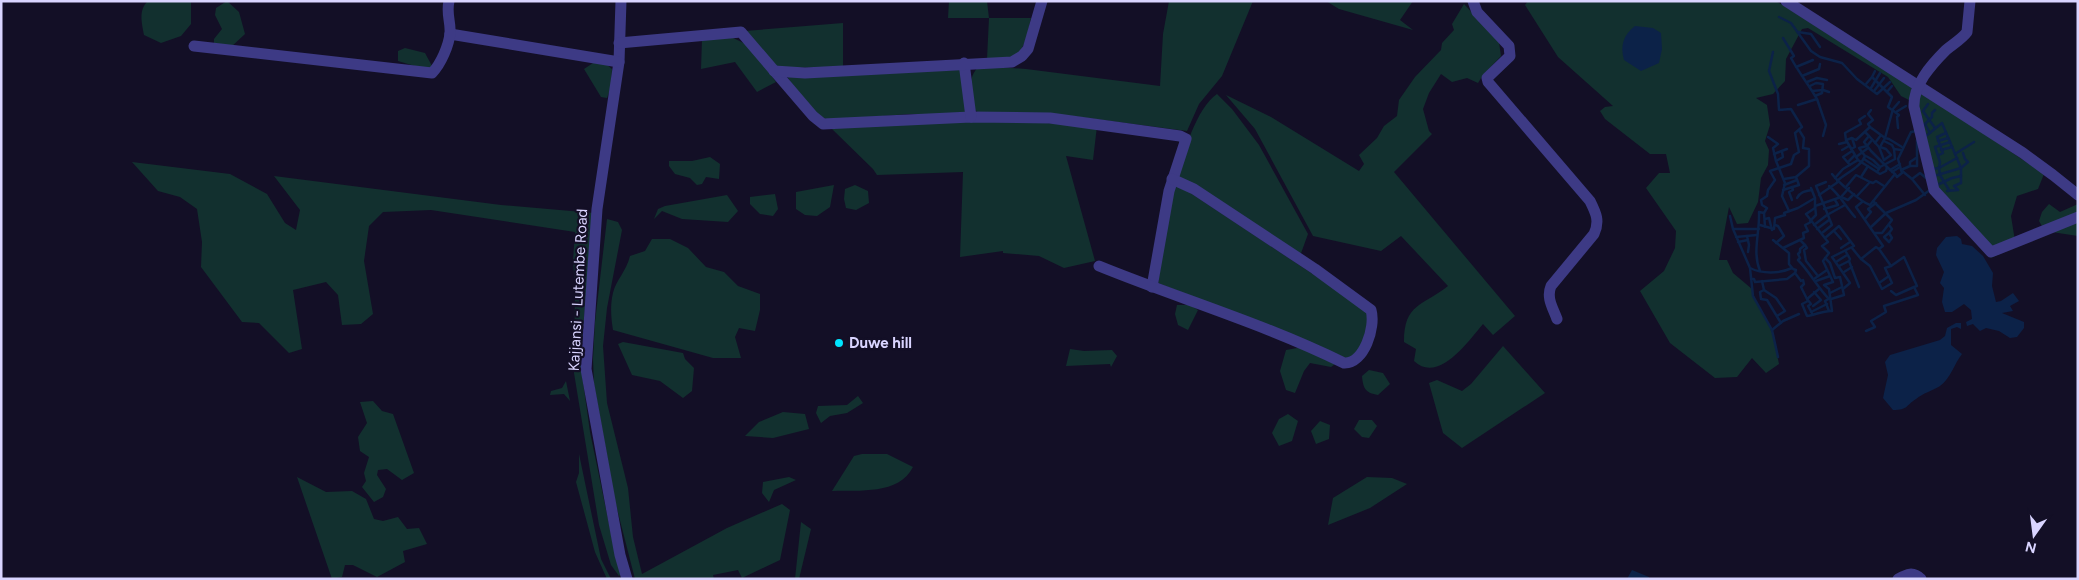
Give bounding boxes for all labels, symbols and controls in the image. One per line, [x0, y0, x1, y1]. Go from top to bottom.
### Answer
street label: Kajjansi - Lutembe Road [565, 208, 591, 372]
place label: Duwe hill [849, 334, 912, 352]
marker: Duwe hill [833, 337, 845, 349]
north arrow [2009, 510, 2059, 560]
text: N [2024, 538, 2038, 557]

